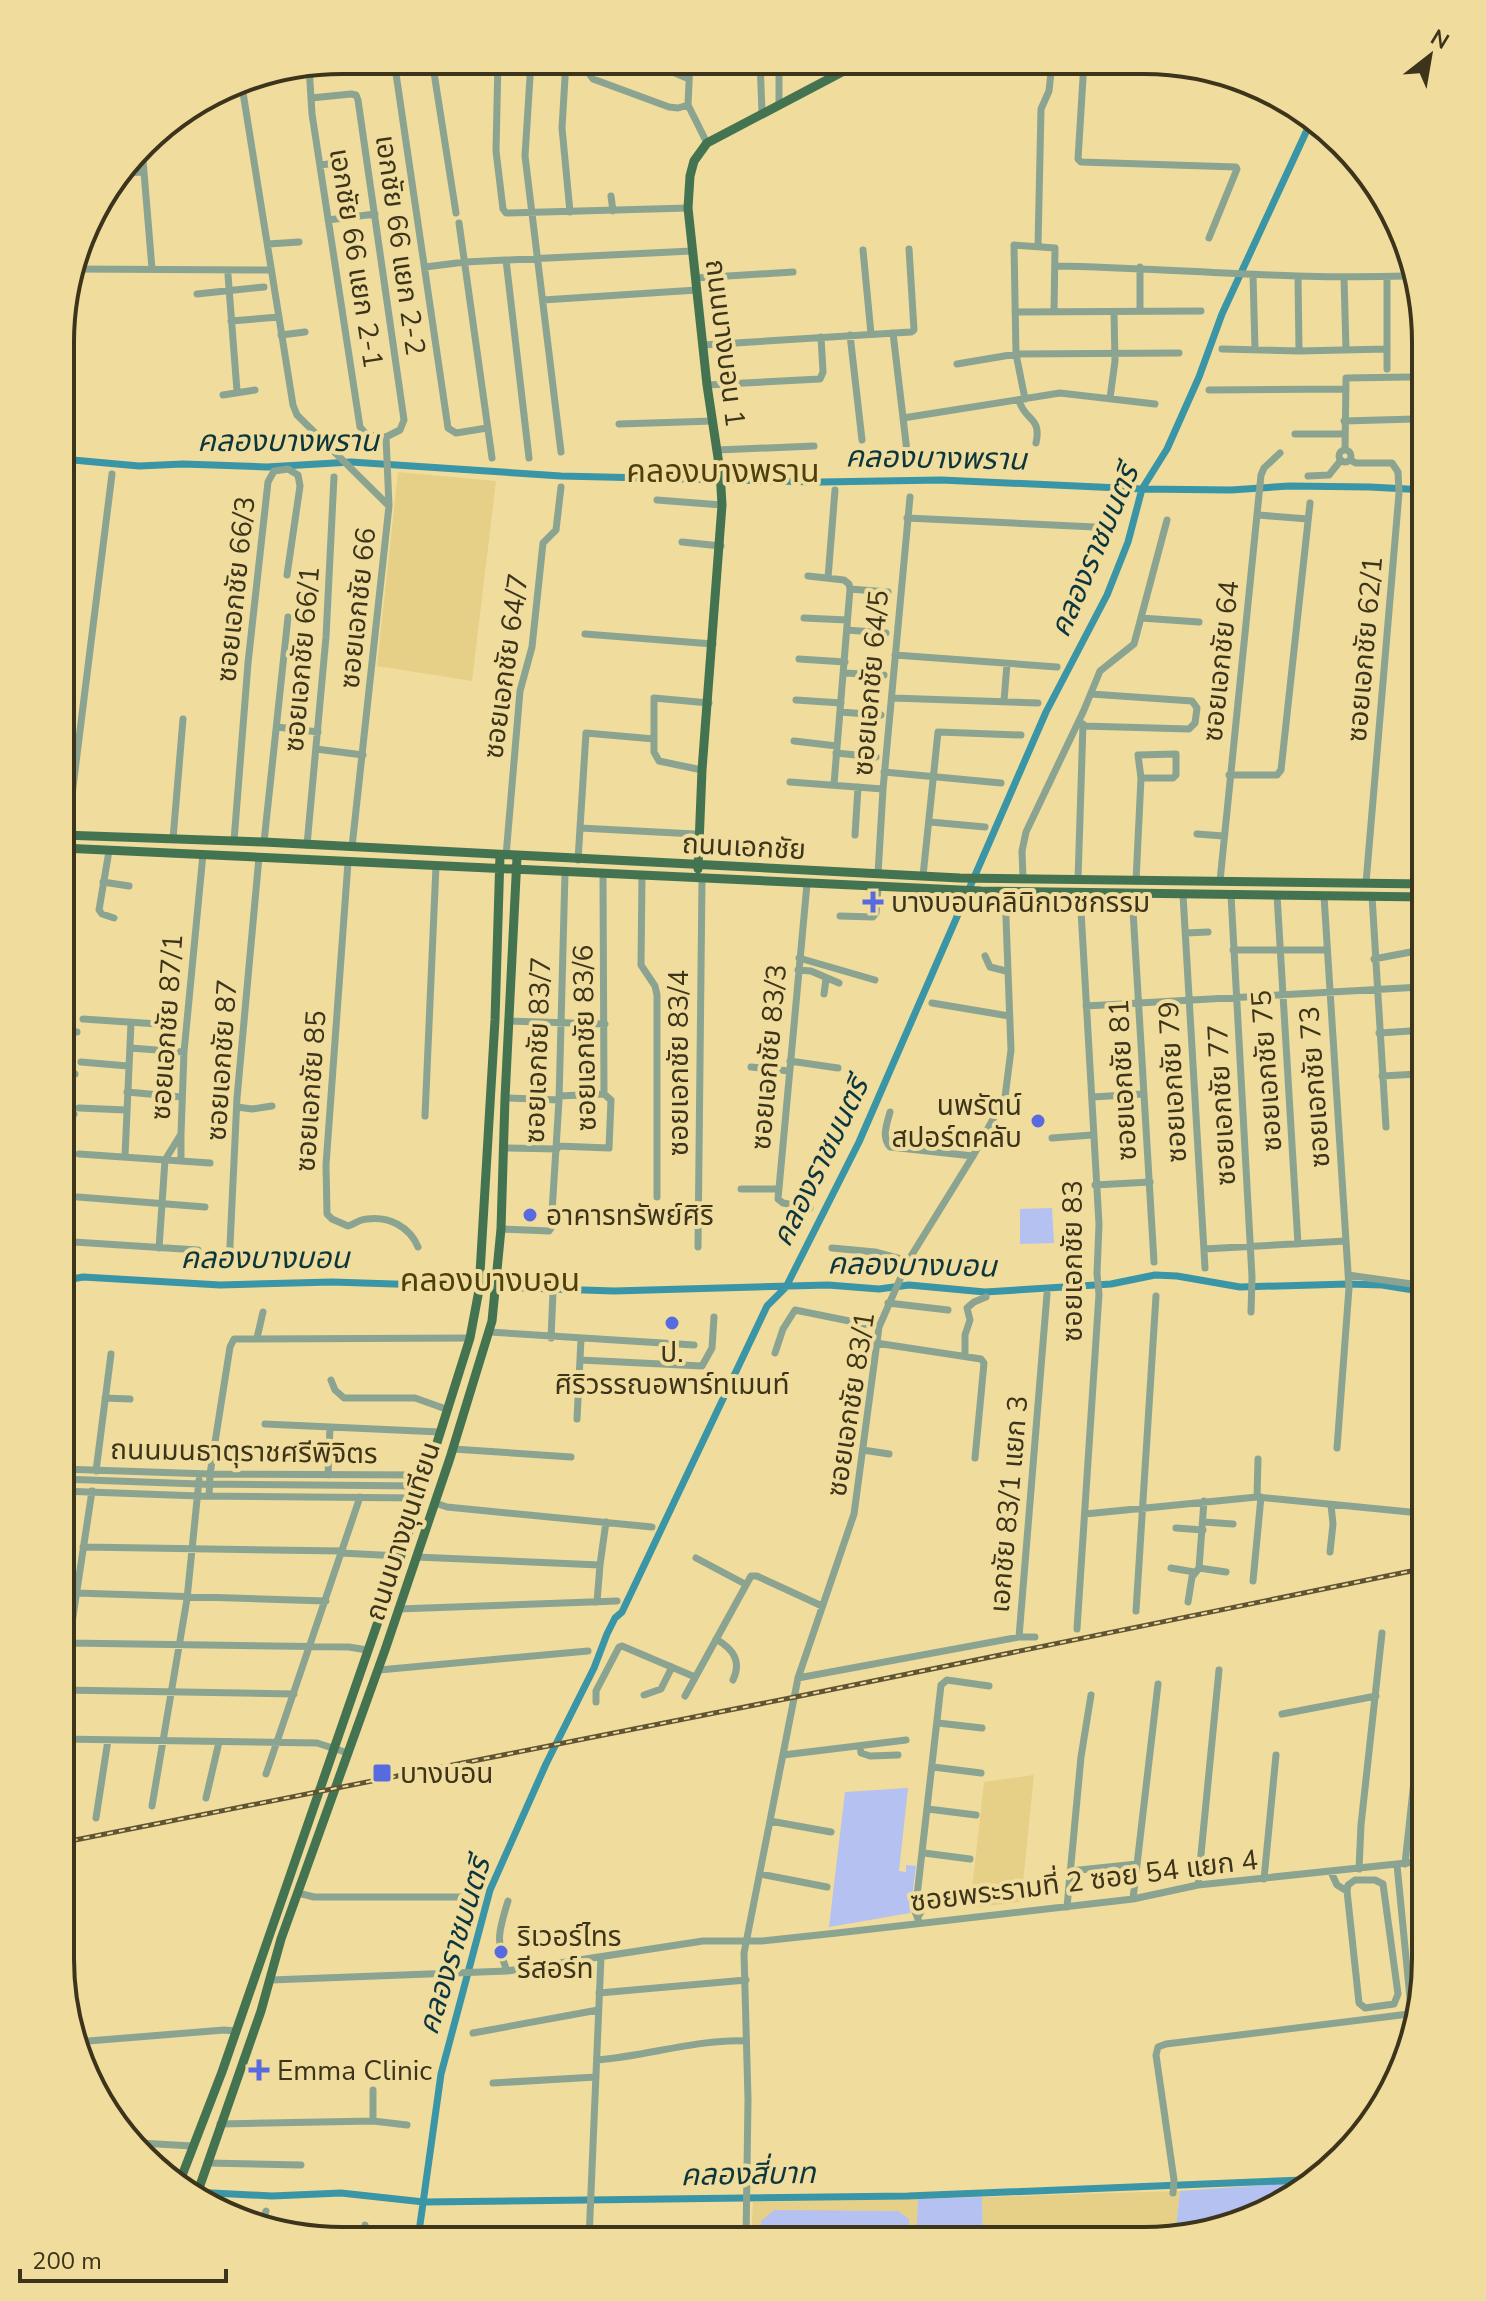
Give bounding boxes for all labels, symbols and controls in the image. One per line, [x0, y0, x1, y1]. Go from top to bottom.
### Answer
north arrow [1390, 16, 1470, 96]
text: N [1425, 23, 1455, 57]
street label: เอกชัย 66 แยก 2-2 [366, 133, 434, 358]
street label: เอกชัย 66 แยก 2-1 [320, 146, 392, 371]
street label: ถนนบางบอน 1 [696, 257, 754, 429]
water label: คลองบางพราน [197, 421, 380, 462]
water label: คลองบางพราน [845, 436, 1029, 481]
district label: คลองบางพราน [626, 450, 820, 493]
water label: คลองราชมนตรี [1040, 454, 1151, 643]
street label: ซอยเอกชัย 66/3 [207, 494, 265, 684]
street label: ซอยเอกชัย 66 [331, 526, 385, 691]
street label: ซอยเอกชัย 62/1 [1338, 554, 1392, 744]
street label: ซอยเอกชัย 66/1 [275, 564, 329, 754]
street label: ซอยเอกชัย 64/7 [474, 571, 538, 761]
street label: ซอยเอกชัย 64 [1194, 579, 1248, 744]
street label: ซอยเอกชัย 64/5 [844, 588, 898, 778]
street label: ถนนเอกชัย [681, 825, 807, 869]
place label: บางบอนคลินิกเวชกรรม [891, 884, 1150, 922]
marker: บางบอนคลินิกเวชกรรม [862, 891, 884, 913]
street label: ซอยเอกชัย 87/1 [142, 933, 192, 1122]
street label: ซอยเอกชัย 83/6 [564, 944, 606, 1132]
street label: ซอยเอกชัย 83/7 [516, 956, 560, 1144]
street label: ซอยเอกชัย 83/3 [742, 962, 796, 1152]
street label: ซอยเอกชัย 83/4 [660, 970, 698, 1156]
street label: ซอยเอกชัย 87 [197, 978, 247, 1142]
street label: ซอยเอกชัย 75 [1242, 989, 1292, 1153]
street label: ซอยเอกชัย 81 [1100, 998, 1146, 1162]
street label: ซอยเอกชัย 79 [1150, 1000, 1196, 1164]
street label: ซอยเอกชัย 73 [1290, 1005, 1340, 1169]
street label: ซอยเอกชัย 85 [286, 1009, 336, 1173]
street label: ซอยเอกชัย 77 [1199, 1023, 1245, 1187]
water label: คลองราชมนตรี [762, 1066, 881, 1253]
place label: นพรัตน์ สปอร์ตคลับ [891, 1087, 1022, 1157]
marker: นพรัตน์ สปอร์ตคลับ [1029, 1112, 1047, 1130]
street label: ซอยเอกชัย 83 [1054, 1180, 1092, 1342]
place label: อาคารทรัพย์ศิริ [546, 1197, 714, 1235]
marker: อาคารทรัพย์ศิริ [521, 1206, 539, 1224]
water label: คลองบางบอน [180, 1238, 351, 1279]
water label: คลองบางบอน [827, 1244, 998, 1287]
district label: คลองบางบอน [400, 1259, 580, 1302]
street label: ซอยเอกชัย 83/1 [818, 1309, 884, 1499]
marker: ป. ศิริวรรณอพาร์ทเมนท์ [663, 1314, 681, 1332]
place label: ป. ศิริวรรณอพาร์ทเมนท์ [554, 1334, 790, 1404]
street label: เอกชัย 83/1 แยก 3 [981, 1394, 1037, 1614]
street label: ถนนมนธาตุราชศรีพิจิตร [110, 1431, 378, 1473]
street label: ถนนบางขุนเทียน [356, 1437, 450, 1626]
place label: บางบอน [400, 1755, 493, 1793]
marker: บางบอน [371, 1762, 393, 1784]
street label: ซอยพระรามที่ 2 ซอย 54 แยก 4 [908, 1840, 1260, 1921]
water label: คลองราชมนตรี [408, 1848, 502, 2040]
place label: ริเวอร์ไทร รีสอร์ท [517, 1918, 621, 1988]
marker: ริเวอร์ไทร รีสอร์ท [492, 1943, 510, 1961]
place label: Emma Clinic [277, 2052, 432, 2090]
marker: Emma Clinic [248, 2059, 270, 2081]
water label: คลองสี่บาท [680, 2152, 817, 2196]
scale bar [20, 2233, 226, 2283]
text: 200 m [32, 2245, 102, 2277]

